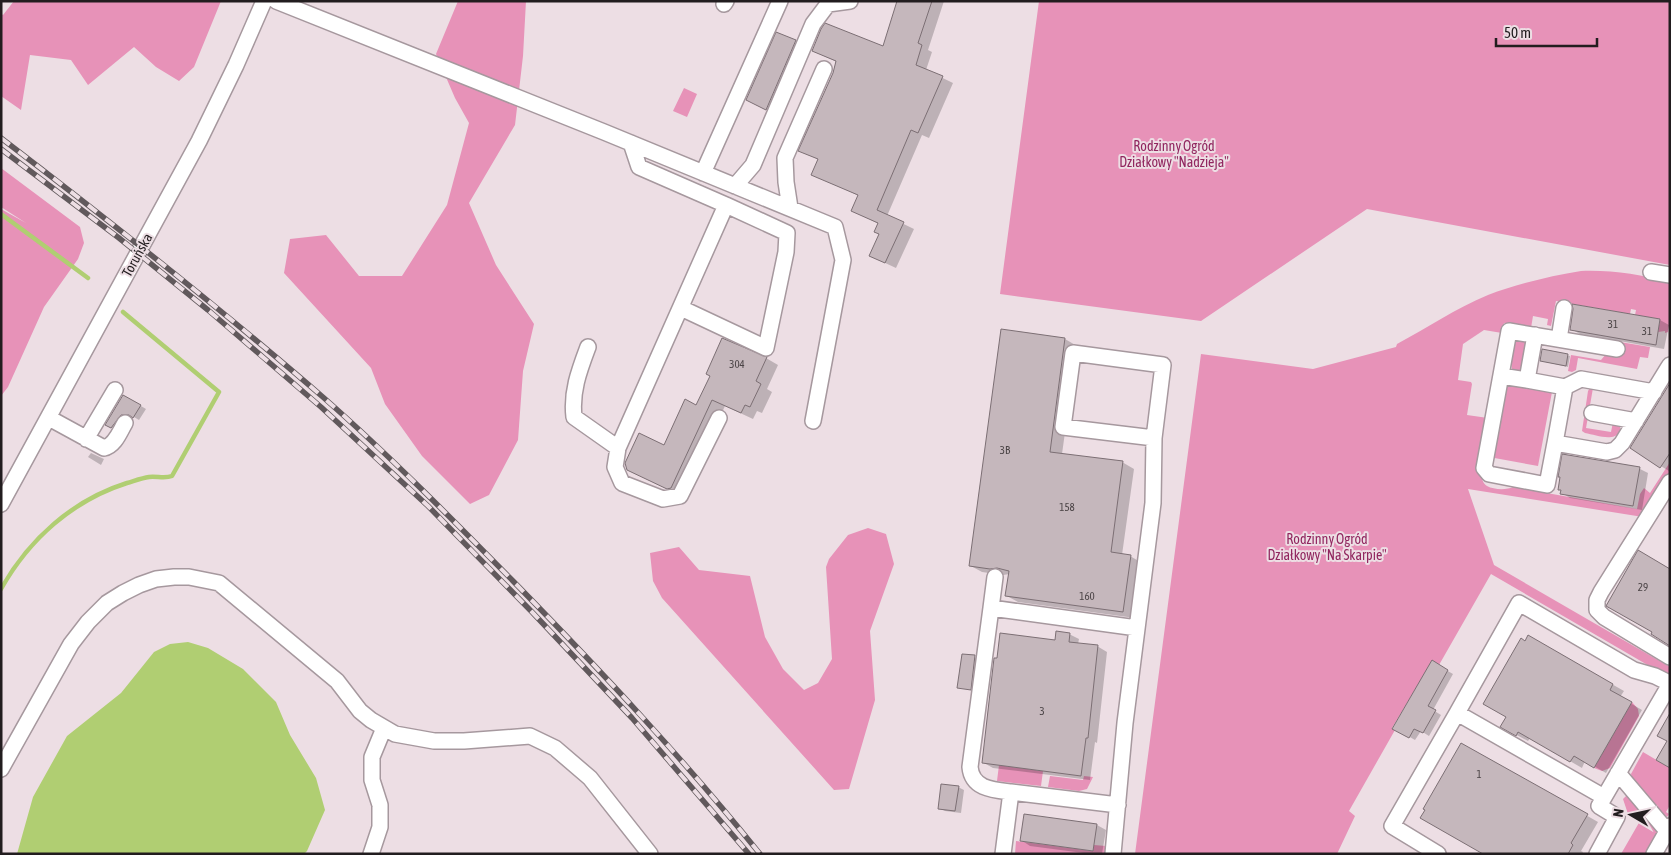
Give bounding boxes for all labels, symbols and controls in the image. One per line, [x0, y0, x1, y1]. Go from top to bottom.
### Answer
scale bar [1496, 15, 1597, 47]
text: 50 m [1504, 24, 1531, 41]
park label: Rodzinny Ogród Działkowy "Nadzieja" [1119, 138, 1229, 170]
street label: Toruńska [119, 230, 155, 280]
house number: 31 [1608, 318, 1618, 330]
house number: 31 [1642, 325, 1652, 337]
house number: 304 [729, 358, 745, 370]
house number: 3B [1000, 444, 1011, 456]
house number: 158 [1059, 501, 1075, 513]
park label: Rodzinny Ogród Działkowy "Na Skarpie" [1268, 531, 1387, 563]
house number: 29 [1638, 581, 1648, 593]
house number: 160 [1079, 590, 1095, 602]
house number: 3 [1039, 705, 1045, 717]
house number: 1 [1476, 768, 1482, 780]
north arrow [1606, 790, 1656, 840]
text: N [1610, 808, 1627, 818]

